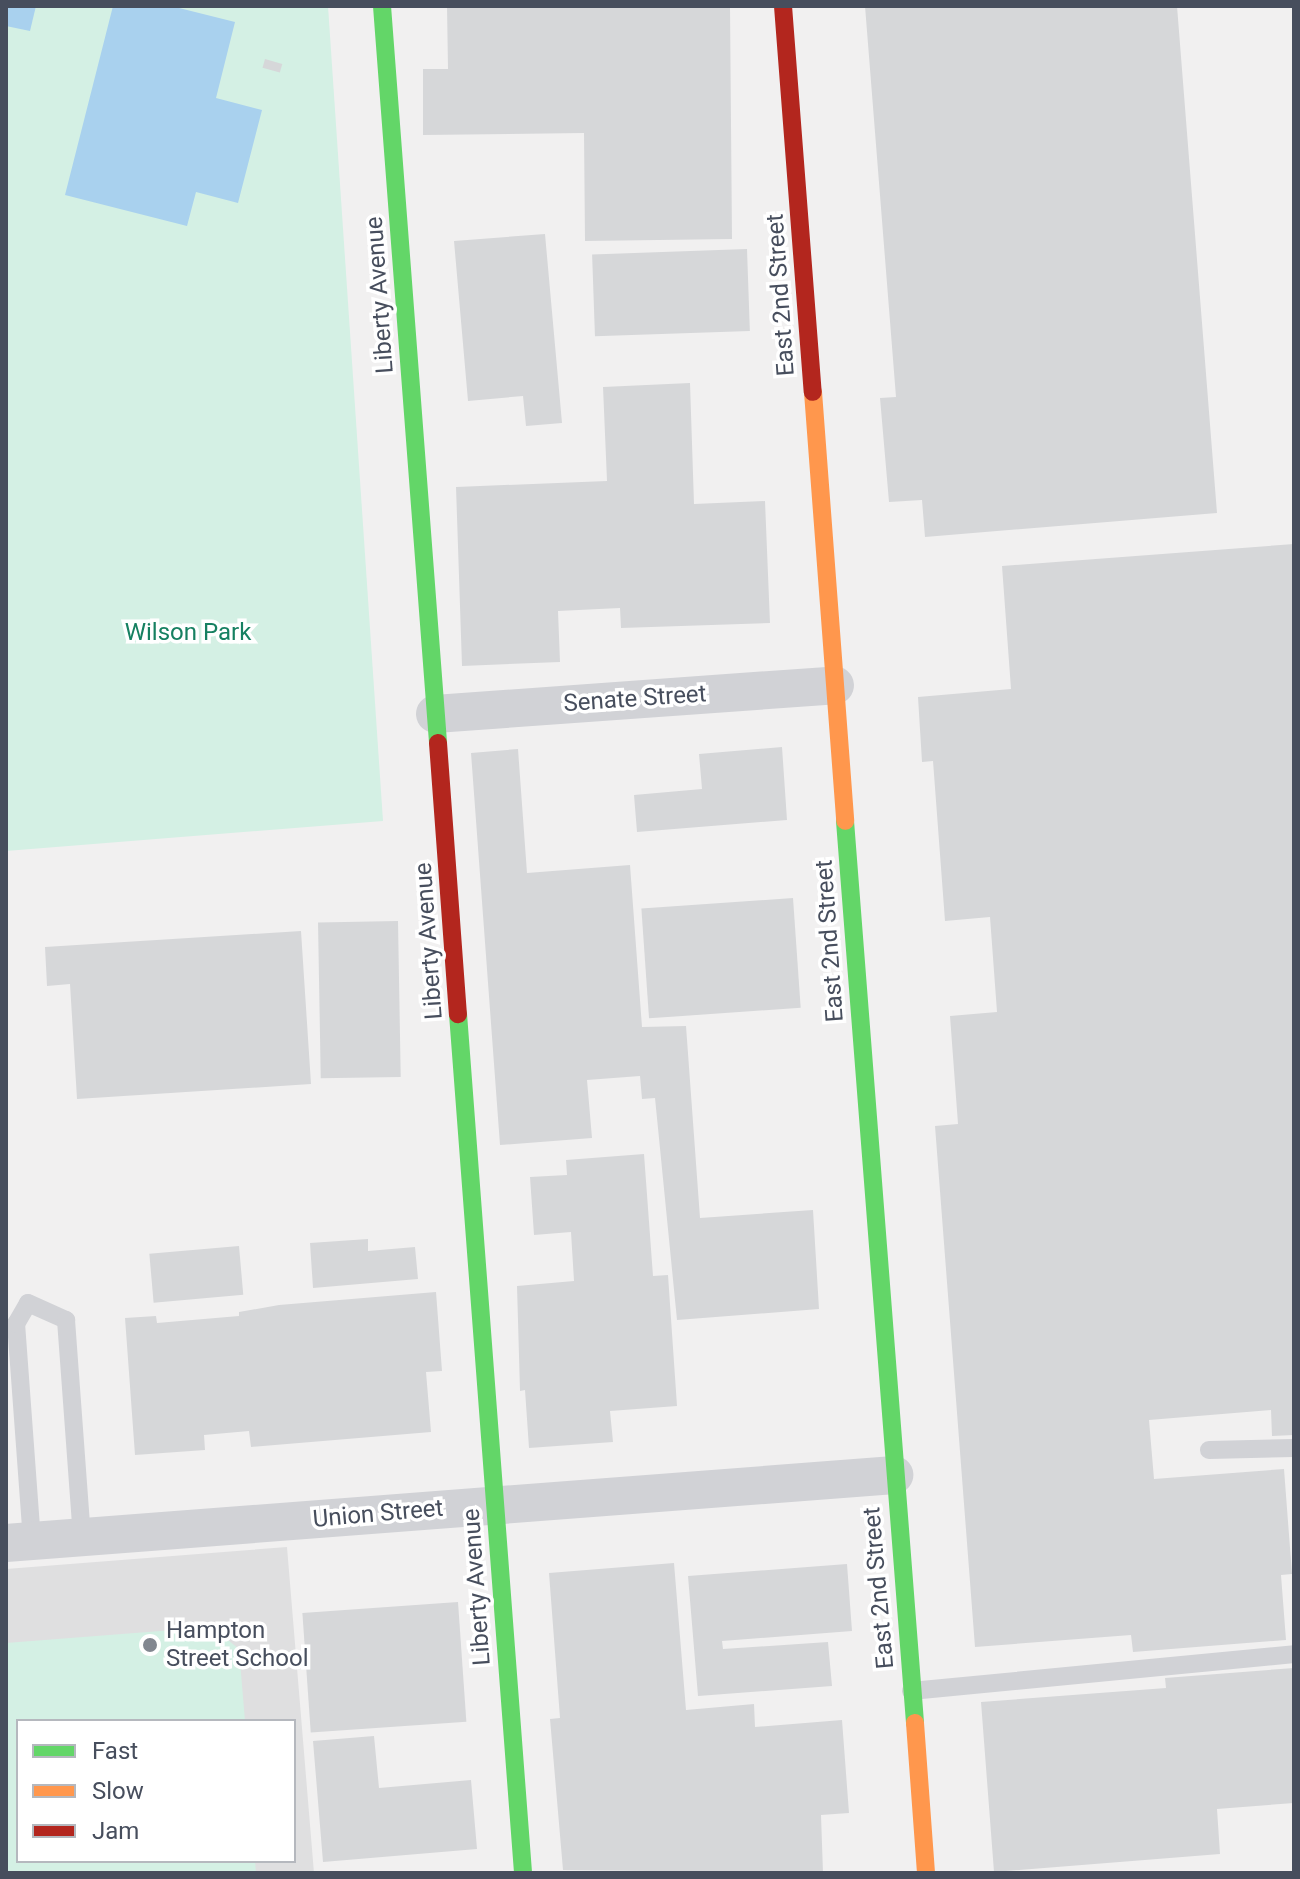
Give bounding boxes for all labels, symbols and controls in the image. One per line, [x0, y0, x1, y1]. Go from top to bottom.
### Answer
street label: East 2nd Street [761, 213, 801, 377]
street label: Liberty Avenue [360, 216, 400, 374]
park label: Wilson Park [125, 619, 251, 647]
street label: Senate Street [563, 680, 707, 718]
street label: East 2nd Street [810, 859, 850, 1023]
street label: Liberty Avenue [409, 862, 449, 1020]
street label: Union Street [312, 1494, 444, 1534]
street label: East 2nd Street [858, 1506, 900, 1670]
street label: Liberty Avenue [457, 1508, 497, 1666]
place label: Hampton Street School [166, 1617, 309, 1673]
marker: Hampton Street School [141, 1636, 159, 1654]
legend [16, 1719, 296, 1863]
text: Fast [92, 1737, 138, 1765]
text: Slow [92, 1777, 144, 1805]
text: Jam [92, 1817, 139, 1845]

